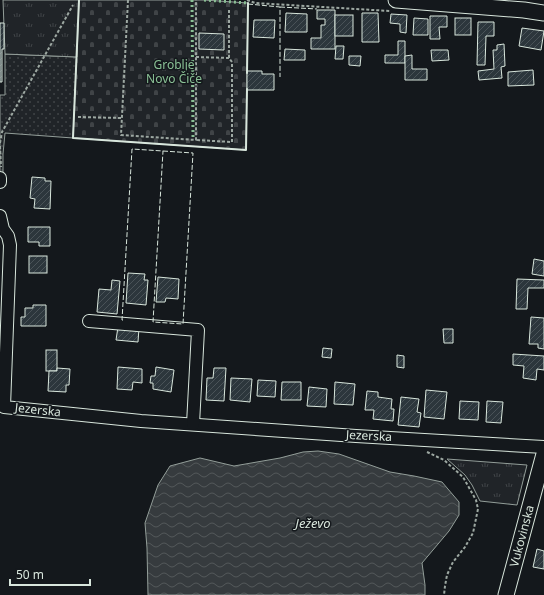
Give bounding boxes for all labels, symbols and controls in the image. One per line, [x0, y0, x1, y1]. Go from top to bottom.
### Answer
park label: Groblje Novo Čiče [146, 56, 202, 87]
street label: Jezerska [13, 399, 62, 420]
street label: Jezerska [345, 426, 393, 445]
street label: Vukovinska [505, 503, 538, 569]
water label: Ježevo [292, 514, 331, 532]
scale bar [10, 561, 90, 587]
text: 50 m [16, 566, 44, 583]

